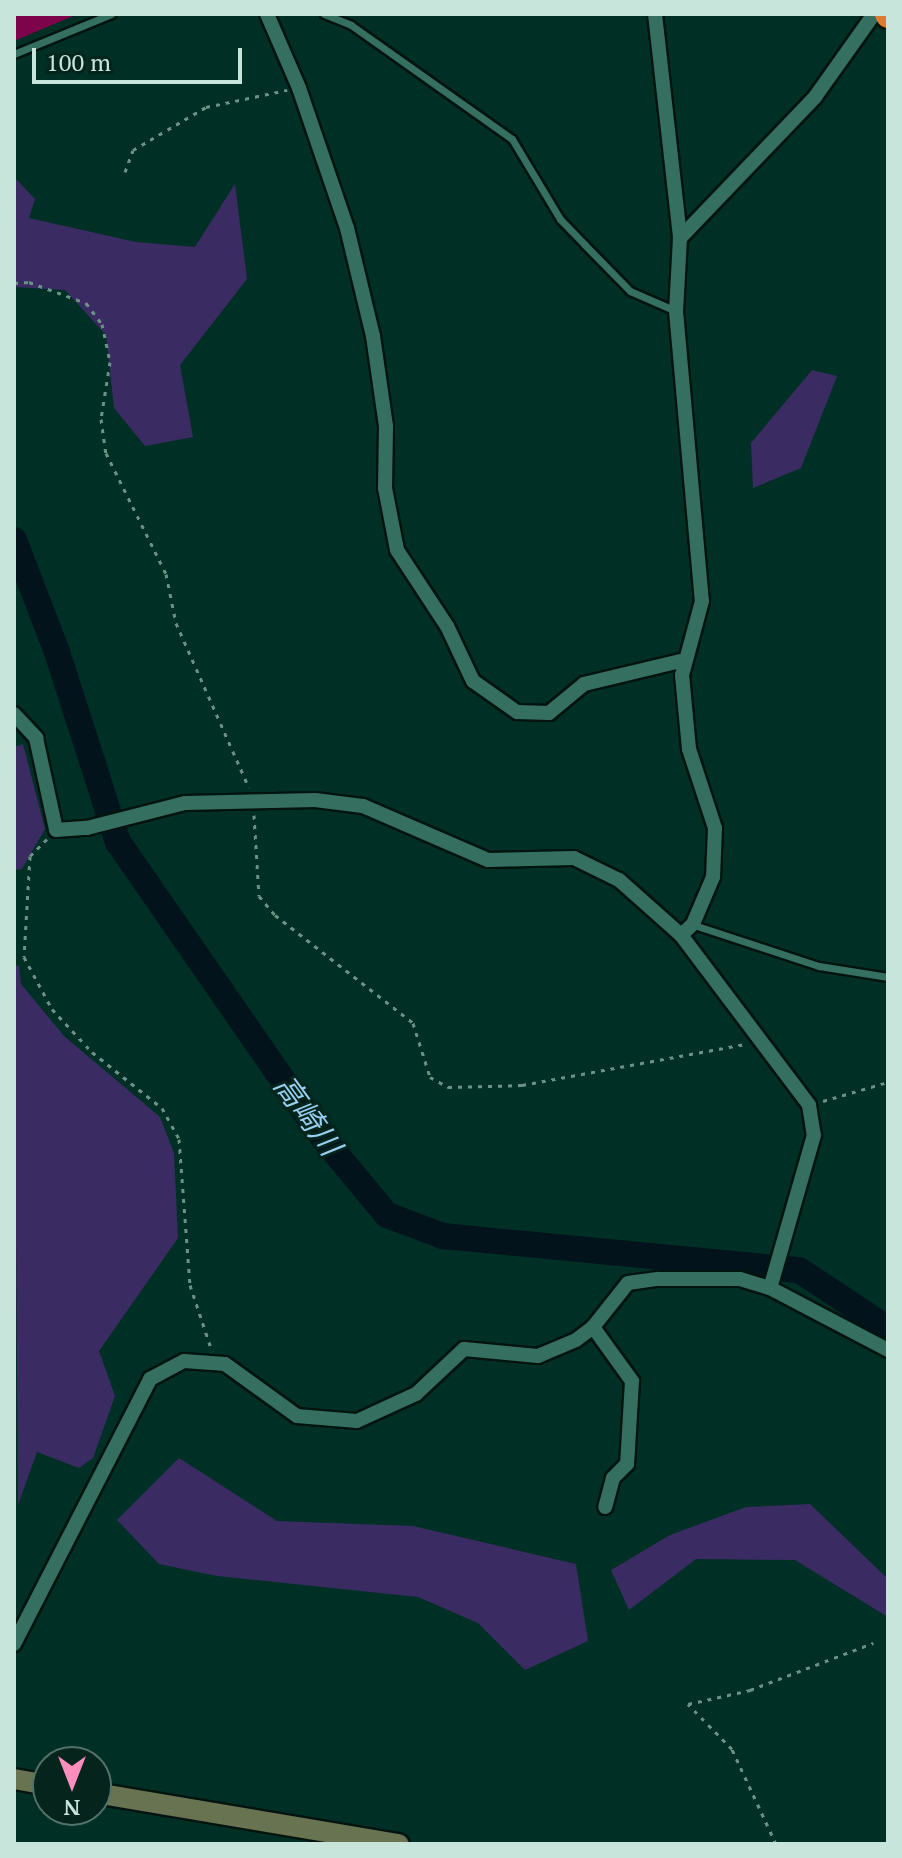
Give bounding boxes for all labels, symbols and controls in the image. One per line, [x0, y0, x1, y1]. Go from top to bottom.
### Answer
scale bar [36, 32, 246, 82]
text: 100 m [46, 46, 111, 78]
water label: 高崎川 [267, 1068, 349, 1162]
north arrow [32, 1746, 112, 1826]
text: N [64, 1794, 80, 1823]

